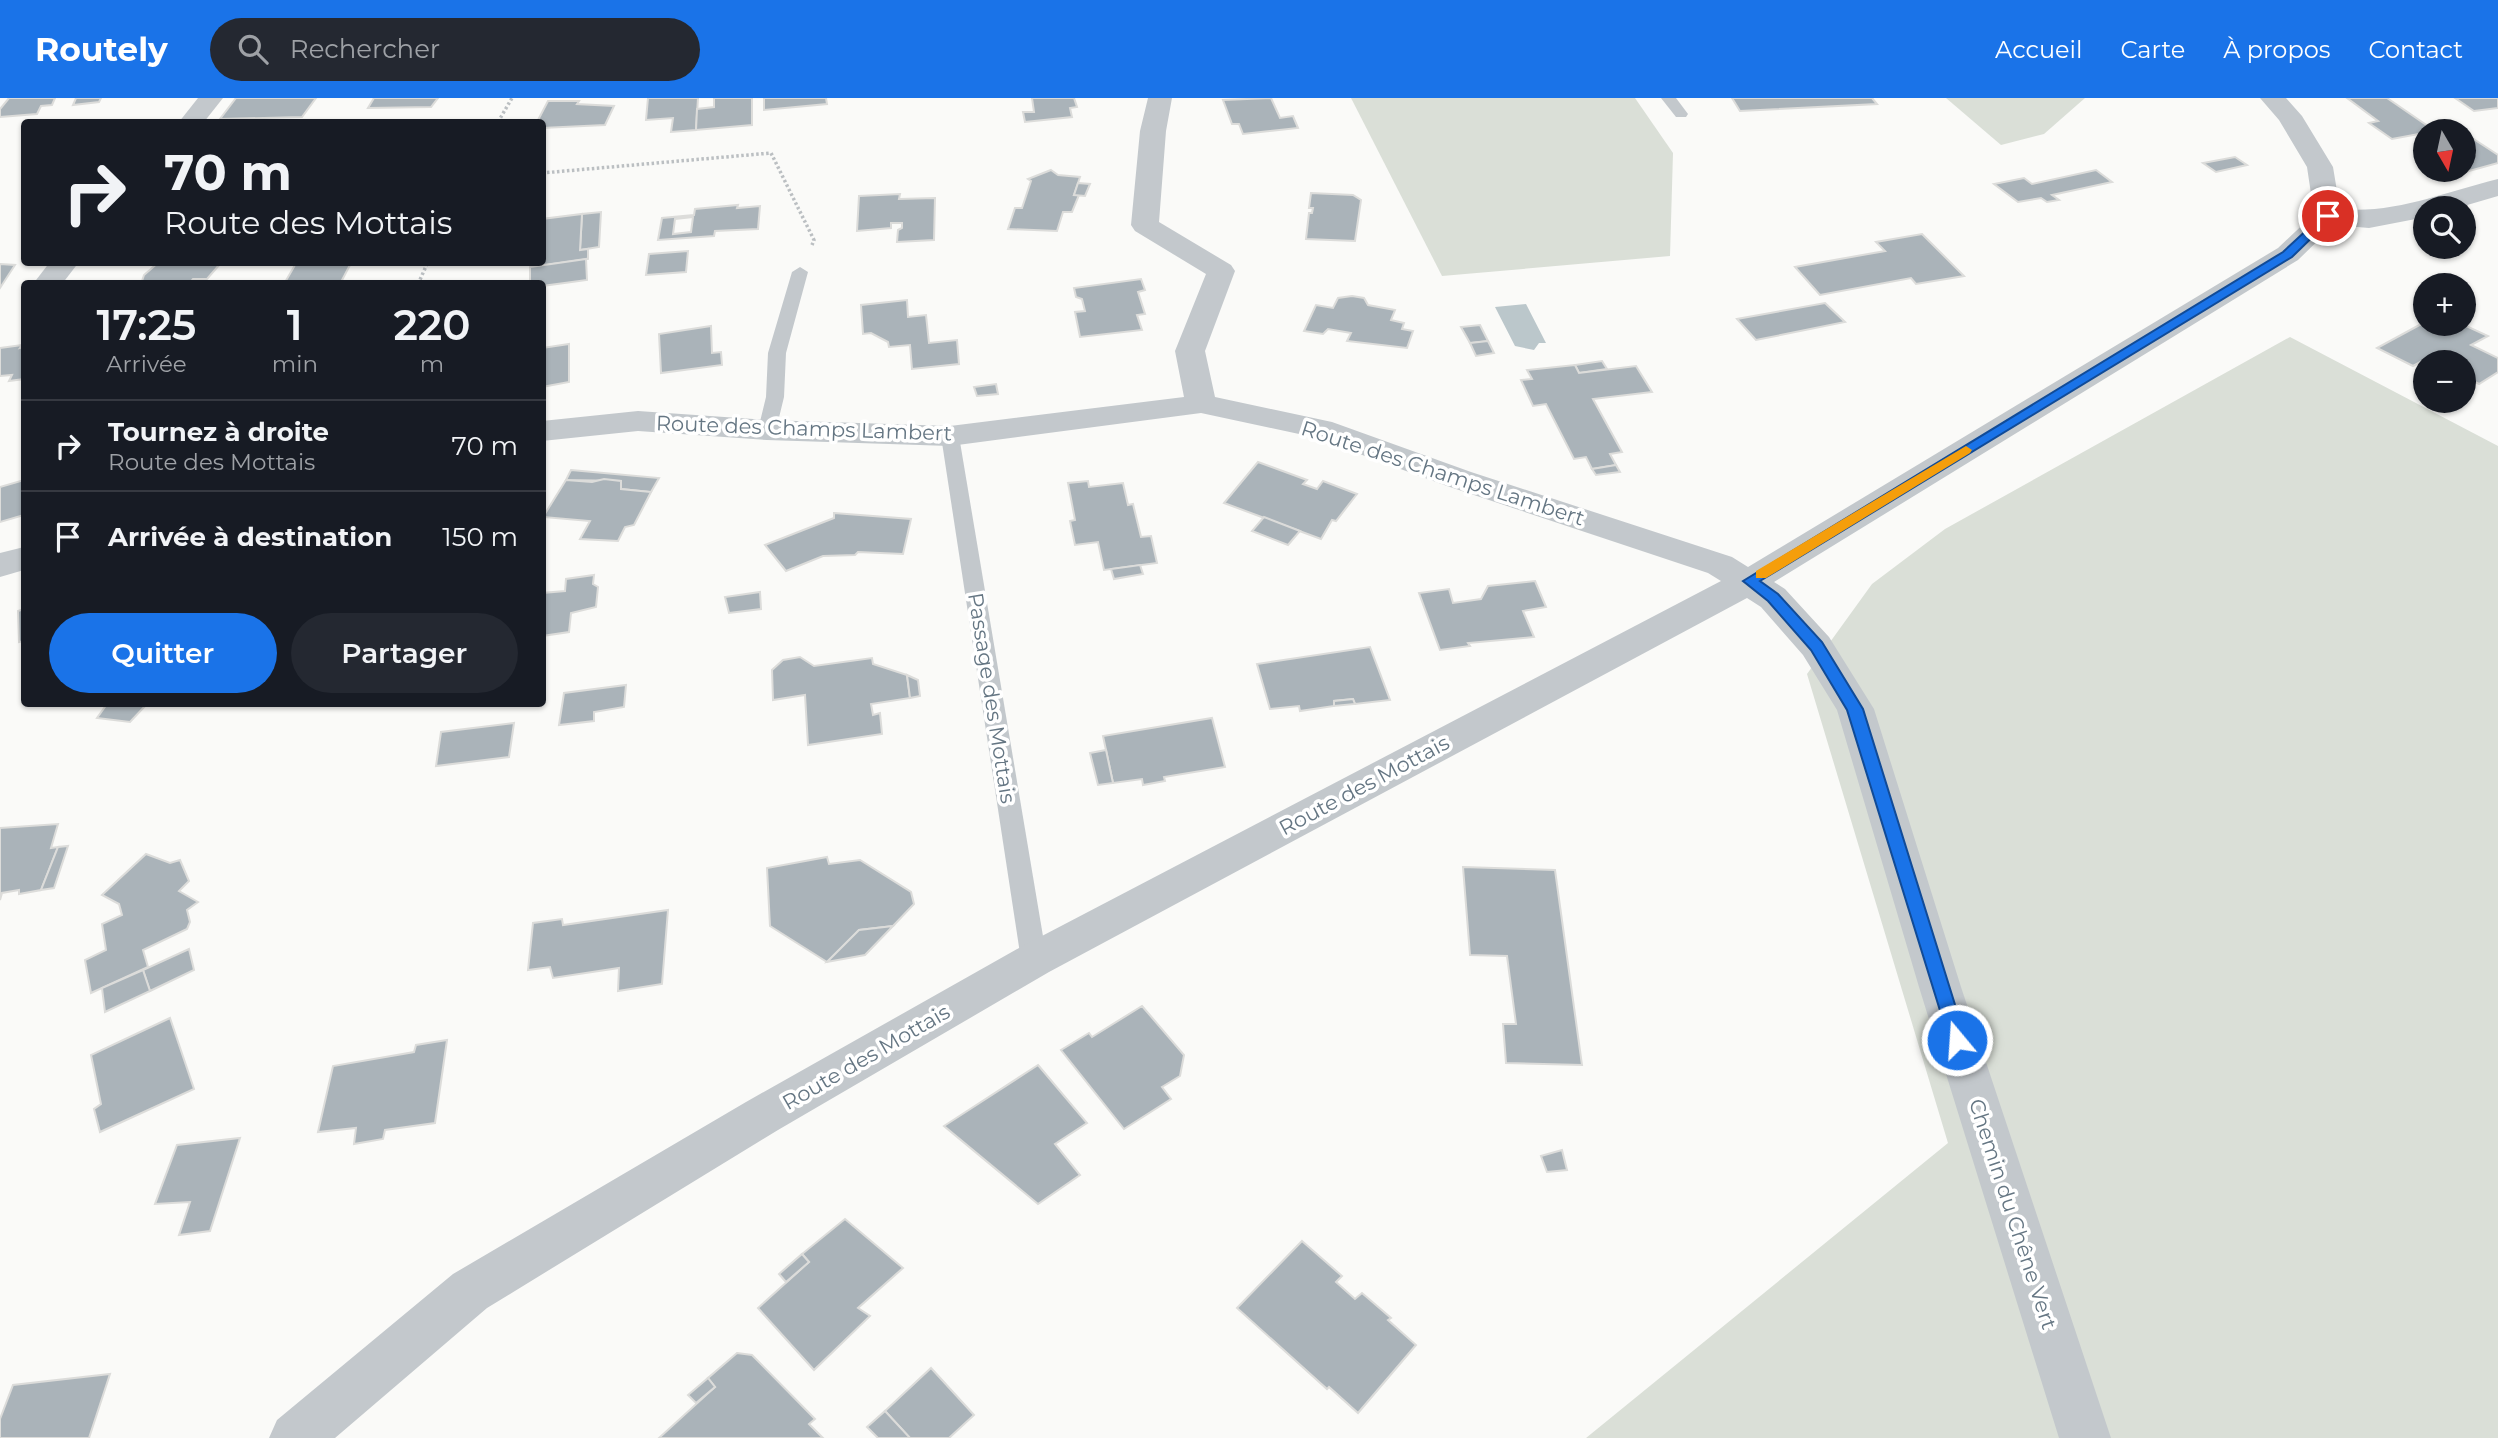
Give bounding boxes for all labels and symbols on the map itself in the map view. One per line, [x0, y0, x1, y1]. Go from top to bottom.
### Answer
north arrow [2413, 119, 2476, 182]
pin [2298, 186, 2358, 246]
street label: Route des Champs Lambert [655, 410, 953, 446]
street label: Route des Champs Lambert [1298, 415, 1588, 531]
street label: Passage des Mottais [963, 591, 1021, 805]
street label: Route des Mottais [1275, 730, 1453, 840]
street label: Route des Mottais [778, 999, 954, 1115]
position arrow [1920, 1003, 1994, 1077]
street label: Chemin du Chêne Vert [1964, 1096, 2062, 1332]

